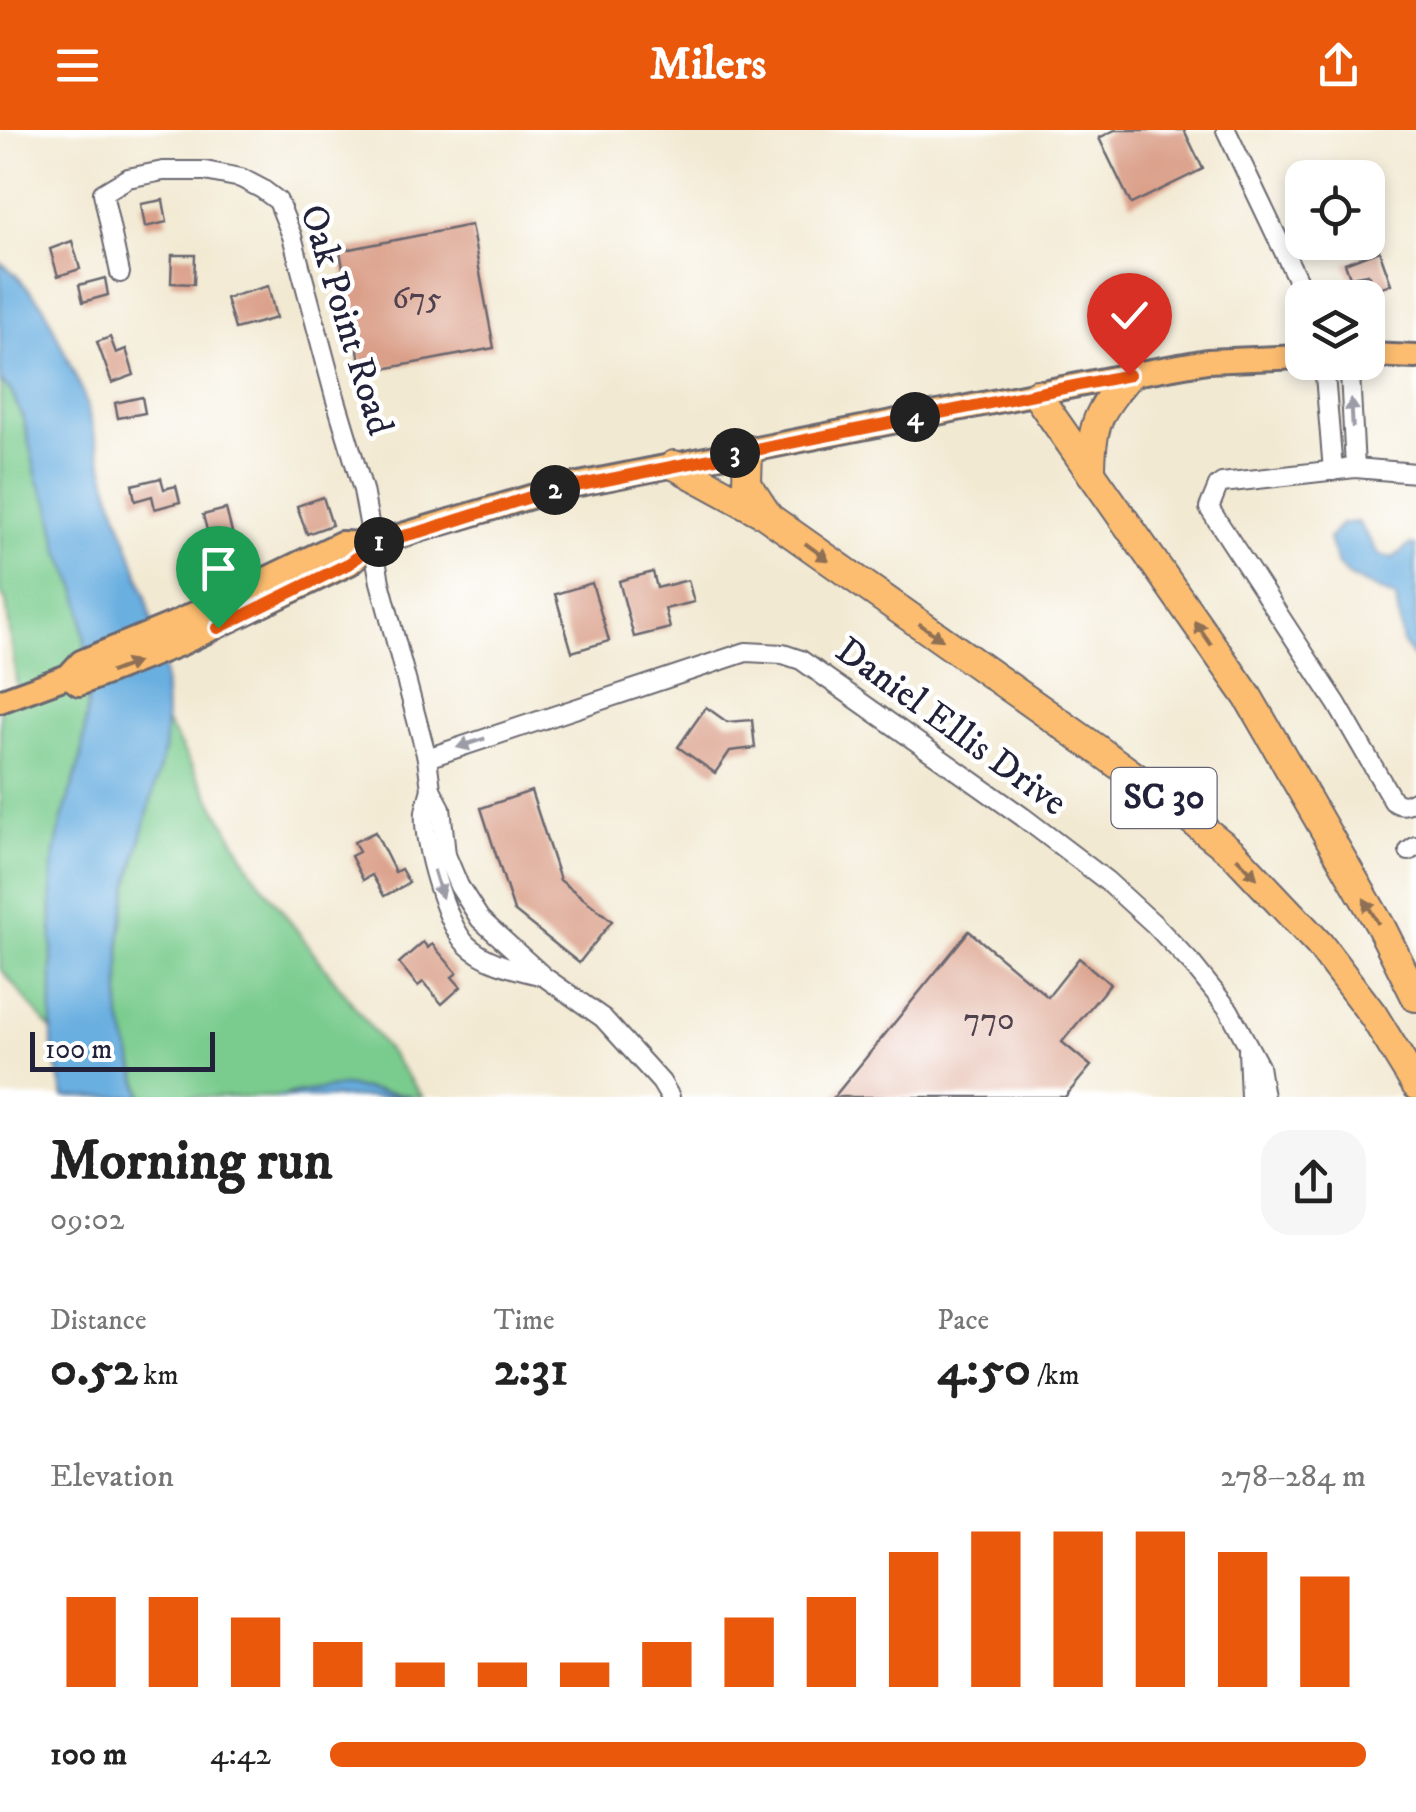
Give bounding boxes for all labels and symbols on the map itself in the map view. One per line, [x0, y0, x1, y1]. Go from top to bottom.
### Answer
street label: Oak Point Road [288, 199, 404, 441]
pin [1087, 273, 1172, 376]
house number: 675 [392, 279, 442, 319]
pin: 4 [890, 392, 940, 442]
one-way arrow [1344, 396, 1360, 428]
pin: 3 [710, 428, 760, 478]
pin: 2 [530, 465, 580, 515]
pin: 1 [354, 517, 404, 567]
pin [176, 526, 261, 629]
one-way arrow [803, 542, 830, 561]
one-way arrow [1194, 619, 1213, 646]
one-way arrow [918, 622, 944, 641]
street label: Daniel Ellis Drive [826, 627, 1076, 827]
one-way arrow [109, 658, 139, 674]
one-way arrow [455, 737, 485, 752]
road number: SC 30 [1112, 768, 1216, 828]
one-way arrow [1235, 856, 1258, 880]
one-way arrow [431, 870, 446, 900]
one-way arrow [1363, 896, 1380, 925]
house number: 770 [964, 1000, 1014, 1040]
scale bar [30, 1027, 215, 1071]

